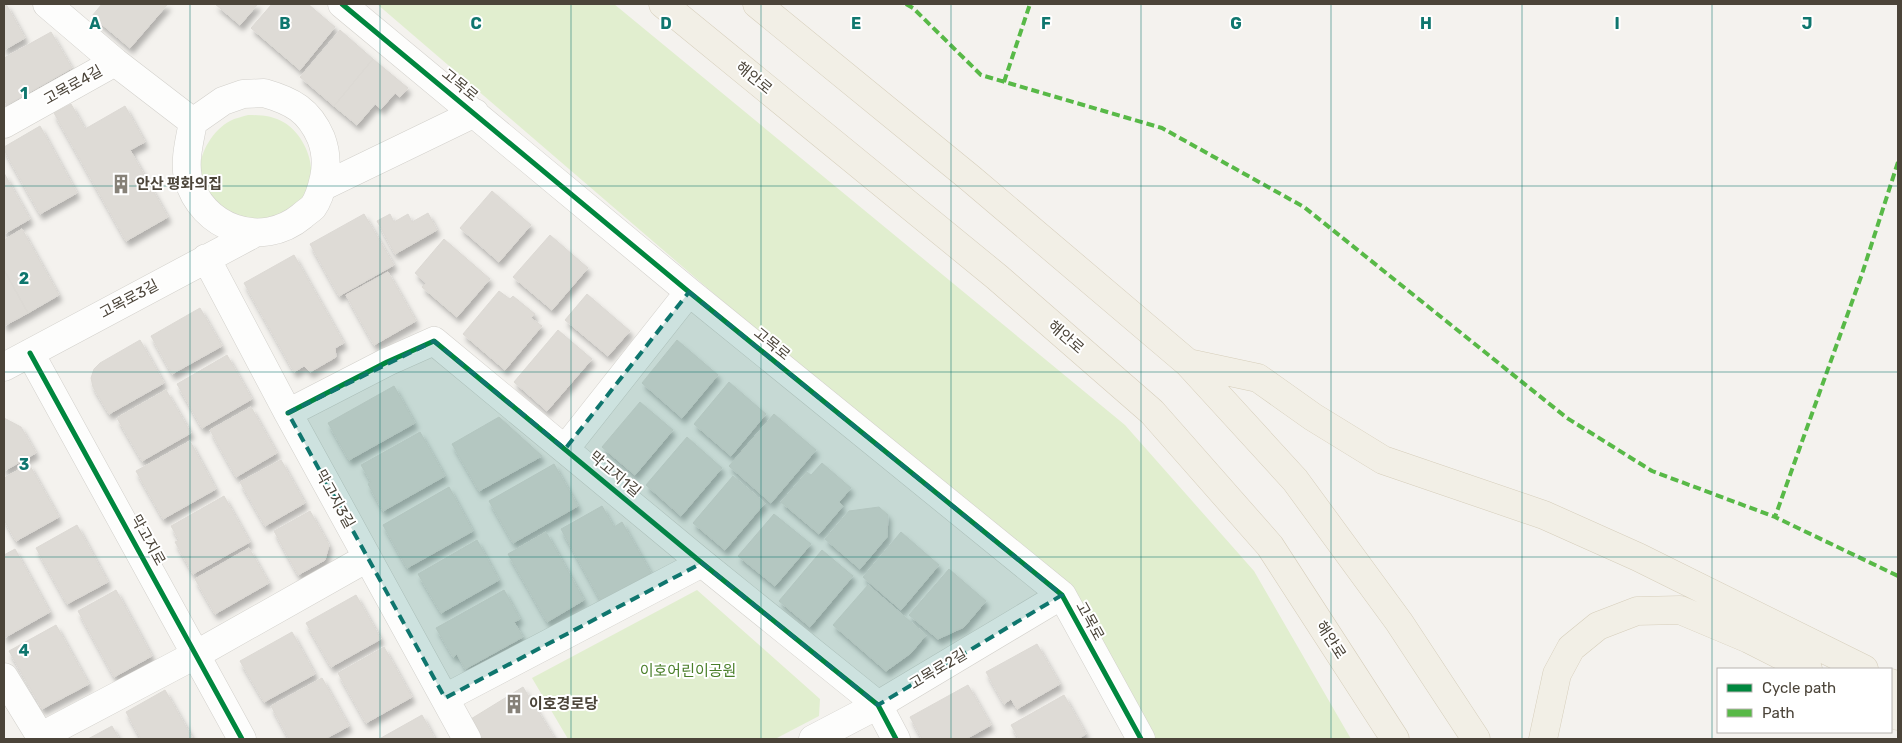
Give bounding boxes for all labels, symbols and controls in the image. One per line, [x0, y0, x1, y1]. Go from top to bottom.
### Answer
text: A [89, 14, 101, 33]
text: B [279, 14, 291, 33]
text: C [470, 14, 482, 33]
text: D [660, 14, 672, 33]
text: E [851, 14, 861, 33]
text: F [1041, 14, 1051, 33]
text: G [1230, 14, 1242, 33]
text: H [1420, 14, 1432, 33]
text: I [1614, 14, 1620, 33]
text: J [1802, 14, 1812, 33]
street label: 해안로 [732, 58, 776, 98]
street label: 고목로4길 [40, 61, 106, 109]
street label: 고목로 [438, 65, 482, 105]
text: 1 [20, 84, 28, 103]
building icon: 안산 평화의집 [110, 173, 132, 195]
place label: 안산 평화의집 [136, 175, 222, 193]
text: 2 [19, 269, 29, 288]
street label: 고목로3길 [96, 276, 162, 322]
street label: 해안로 [1044, 317, 1088, 357]
street label: 고목로 [750, 324, 794, 364]
street label: 막고지1길 [586, 447, 644, 501]
text: 3 [19, 455, 29, 474]
street label: 막고지3길 [312, 467, 358, 531]
street label: 막고지로 [127, 511, 169, 569]
street label: 고목로 [1072, 599, 1108, 643]
street label: 해안로 [1312, 618, 1350, 662]
text: 4 [19, 641, 30, 660]
street label: 고목로2길 [906, 645, 970, 693]
park label: 이호어린이공원 [640, 662, 736, 680]
legend [1717, 668, 1892, 733]
text: Cycle path [1762, 679, 1836, 697]
building icon: 이호경로당 [503, 693, 525, 715]
place label: 이호경로당 [529, 695, 598, 713]
text: Path [1762, 704, 1795, 722]

